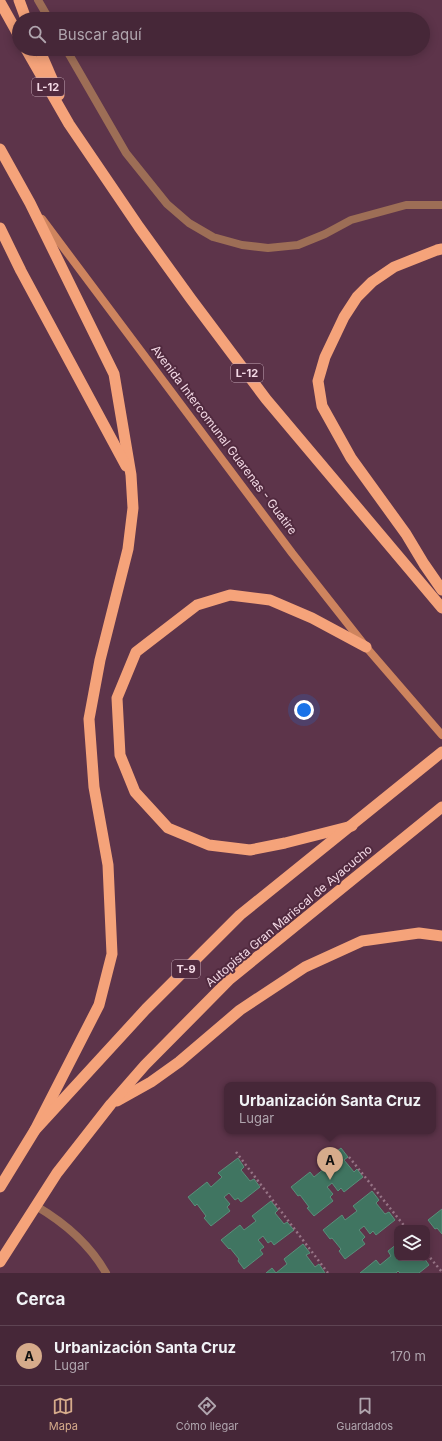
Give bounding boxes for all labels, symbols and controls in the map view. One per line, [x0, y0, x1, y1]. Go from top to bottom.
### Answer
search box [12, 12, 430, 56]
icon: search [26, 23, 48, 45]
text: Buscar aquí [58, 25, 142, 44]
road number: L-12 [32, 78, 64, 96]
street label: Avenida Intercomunal Guarenas - Guatire [148, 342, 301, 537]
road number: L-12 [231, 364, 263, 382]
your location [294, 700, 314, 720]
street label: Autopista Gran Mariscal de Ayacucho [202, 841, 375, 990]
road number: T-9 [172, 960, 200, 978]
popup [224, 1082, 436, 1134]
text: Urbanización Santa Cruz [239, 1091, 421, 1110]
text: Lugar [239, 1110, 274, 1126]
pin: A [317, 1147, 343, 1180]
map controls [394, 1225, 430, 1261]
button: layers [394, 1225, 430, 1261]
text: Cerca [16, 1289, 65, 1309]
text: Urbanización Santa Cruz [54, 1338, 236, 1357]
text: A [24, 1348, 34, 1364]
text: 170 m [390, 1348, 426, 1364]
text: Lugar [54, 1357, 89, 1373]
tab: Mapa [49, 1395, 78, 1433]
tab: Cómo llegar [176, 1395, 238, 1433]
tab: Guardados [336, 1395, 393, 1433]

